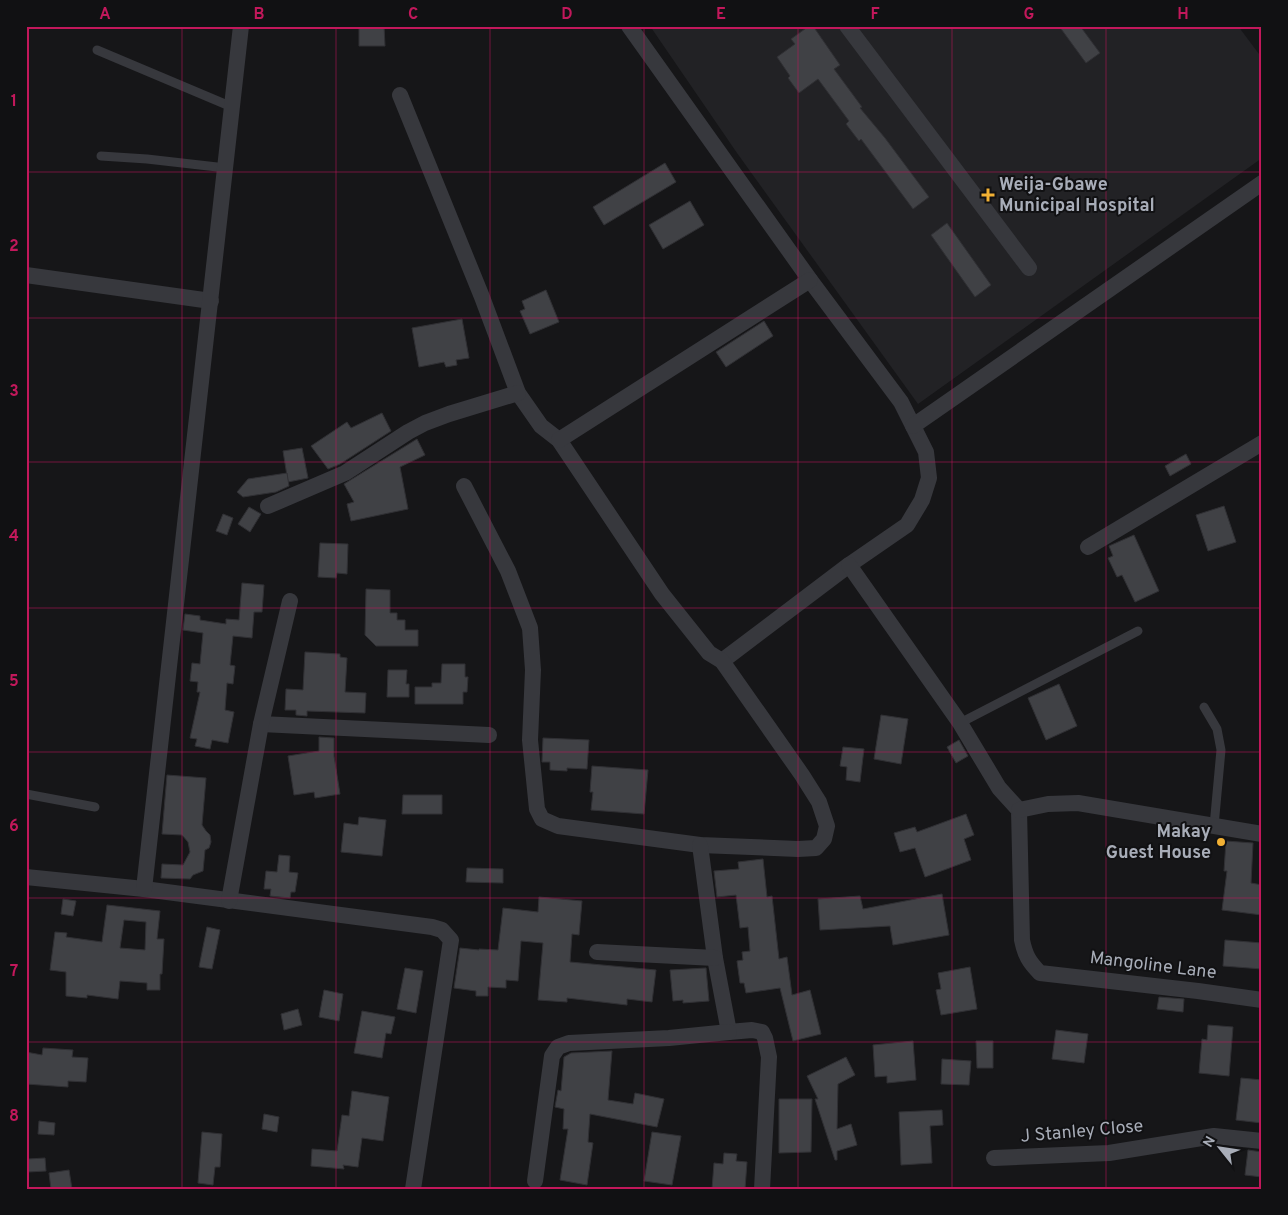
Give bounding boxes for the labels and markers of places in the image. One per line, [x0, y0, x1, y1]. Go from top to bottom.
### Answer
place label: Weija-Gbawe Municipal Hospital [999, 174, 1155, 218]
marker: Weija-Gbawe Municipal Hospital [981, 188, 995, 202]
place label: Makay Guest House [1106, 821, 1211, 865]
marker: Makay Guest House [1215, 836, 1227, 848]

